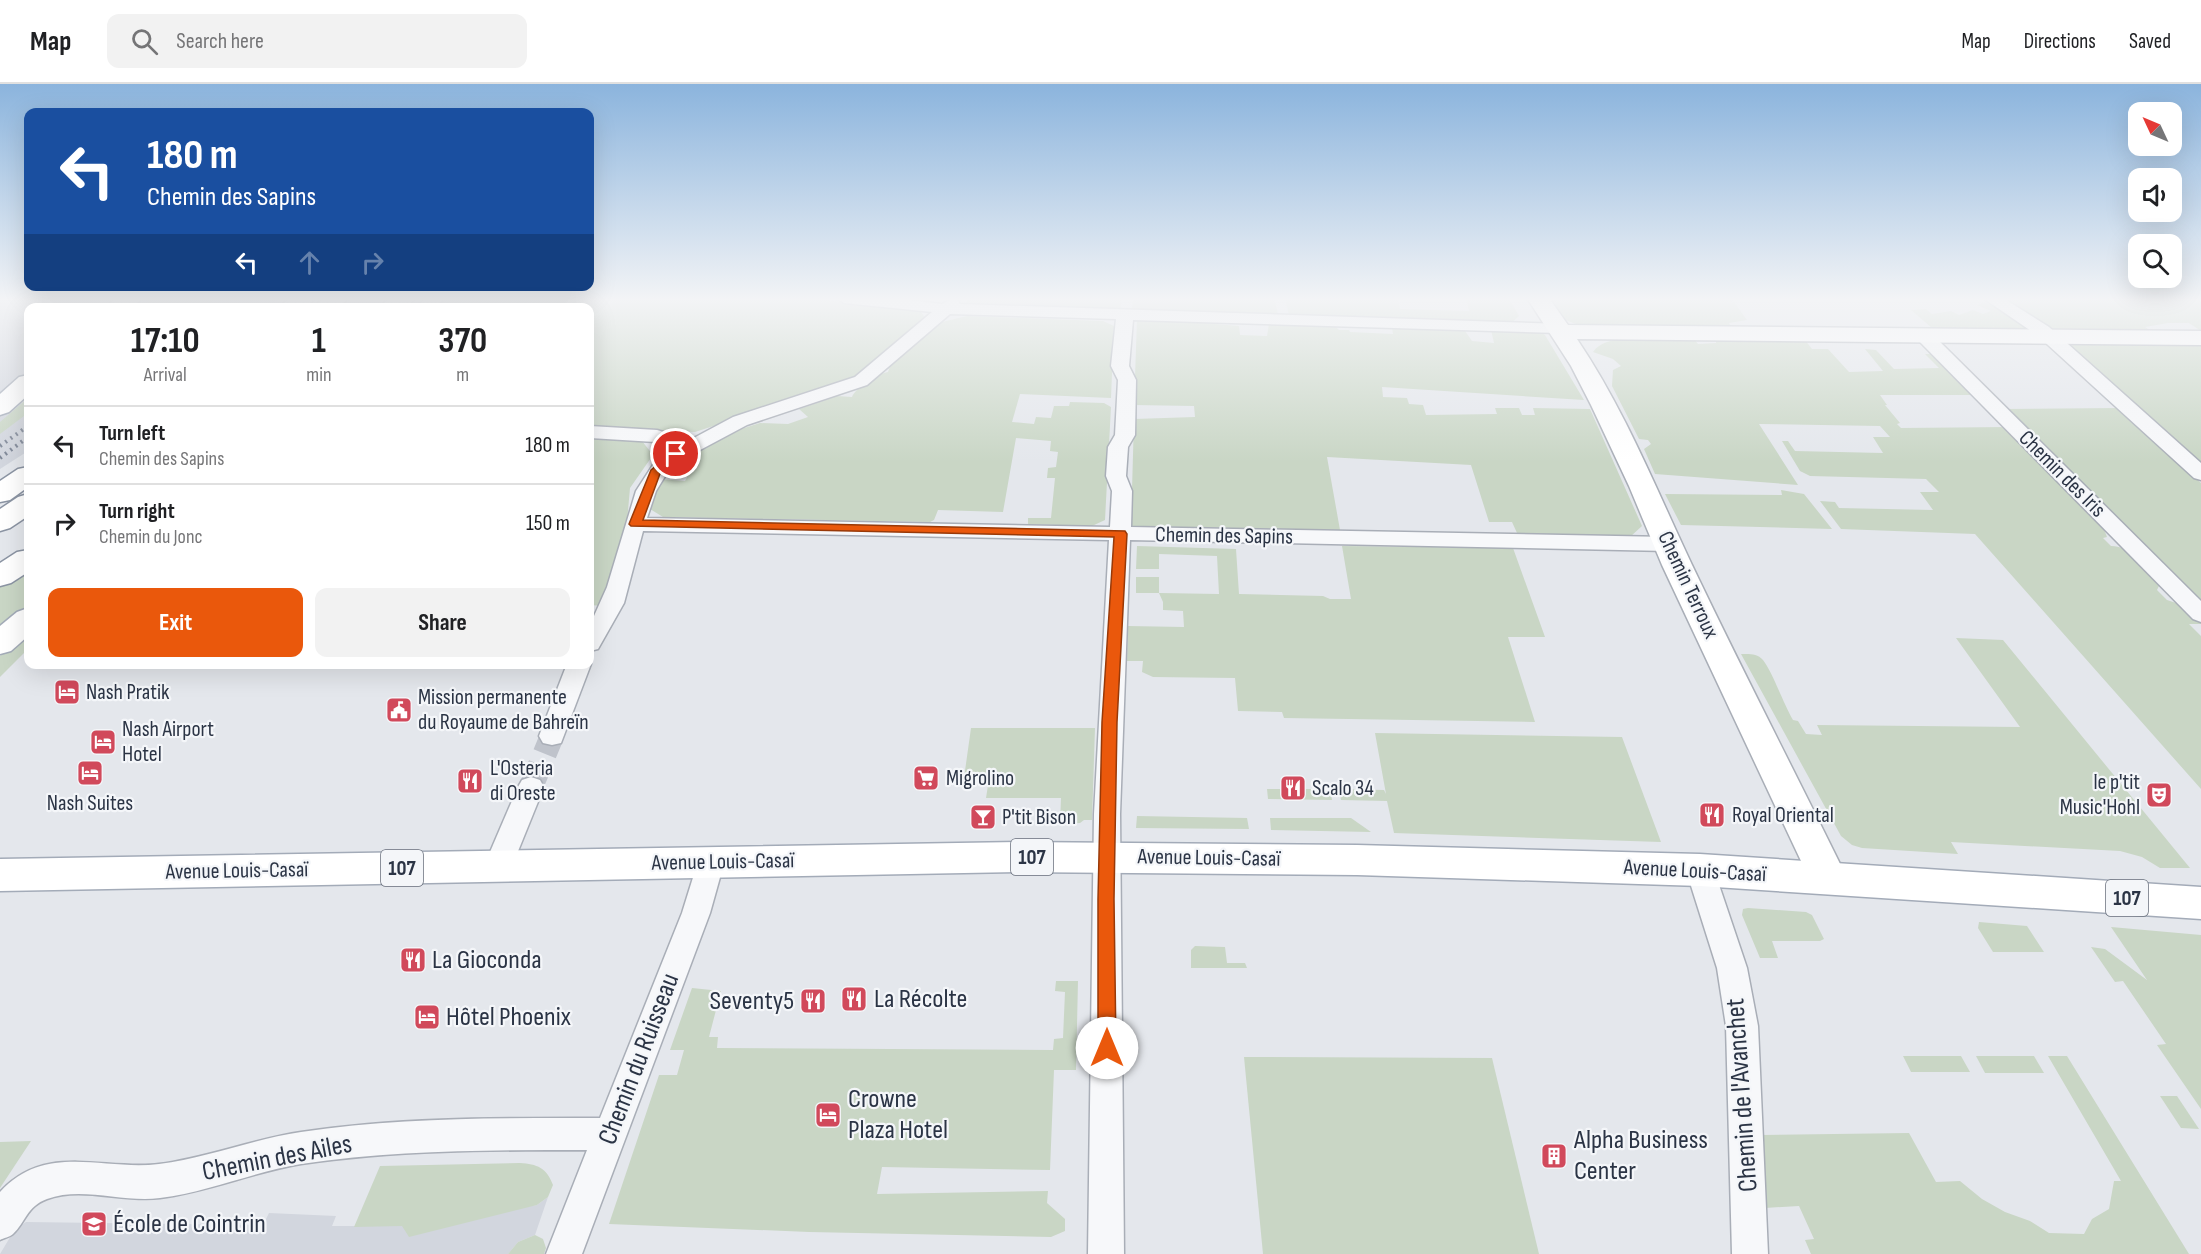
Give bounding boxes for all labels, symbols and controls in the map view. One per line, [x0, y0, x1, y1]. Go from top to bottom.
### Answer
search box [107, 14, 527, 68]
text: Map [30, 25, 71, 58]
icon: search [128, 25, 161, 58]
text: Search here [176, 28, 264, 55]
text: Map [1961, 29, 1991, 54]
text: Directions [2024, 29, 2096, 54]
text: Saved [2129, 29, 2171, 54]
north arrow [2128, 102, 2182, 156]
map controls [2128, 102, 2182, 288]
text: 180 m [147, 130, 238, 181]
icon: left [48, 132, 126, 210]
button: sound [2128, 168, 2182, 222]
text: Chemin des Sapins [147, 181, 316, 213]
button: search [2128, 234, 2182, 288]
icon: left [230, 246, 263, 279]
icon: ahead [293, 246, 326, 279]
icon: right [356, 246, 389, 279]
text: 17:10 [131, 320, 200, 363]
text: 1 [312, 320, 326, 363]
text: 370 [438, 320, 487, 363]
text: Arrival [144, 363, 187, 387]
text: min [306, 363, 331, 387]
text: m [456, 363, 469, 387]
text: Turn left [99, 420, 165, 447]
street label: Chemin des Iris [2013, 425, 2111, 523]
pin [650, 428, 701, 479]
icon: left [48, 429, 81, 462]
text: 180 m [525, 432, 570, 459]
icon: arrive [659, 437, 692, 470]
text: Chemin des Sapins [99, 447, 224, 471]
text: Turn right [99, 498, 175, 525]
icon: right [48, 507, 81, 540]
text: 150 m [526, 510, 570, 537]
street label: Chemin des Sapins [1155, 521, 1293, 551]
text: Chemin du Jonc [99, 525, 202, 549]
street label: Chemin Terroux [1651, 527, 1725, 644]
button: Exit [48, 588, 303, 657]
button: Share [315, 588, 570, 657]
hotel icon: Nash Pratik [52, 677, 82, 707]
place label: Nash Pratik [86, 679, 170, 706]
place label: Mission permanente du Royaume de Bahreïn [418, 684, 589, 736]
public building icon: Mission permanente du Royaume de Bahreïn [384, 695, 414, 725]
place label: Nash Airport Hotel [122, 716, 214, 768]
hotel icon: Nash Airport Hotel [88, 727, 118, 757]
place label: L'Osteria di Oreste [490, 755, 556, 807]
hotel icon: Nash Suites [75, 758, 105, 788]
supermarket icon: Migrolino [911, 763, 941, 793]
place label: Migrolino [946, 765, 1014, 792]
restaurant icon: L'Osteria di Oreste [455, 766, 485, 796]
place label: le p'tit Music'Hohl [2060, 769, 2140, 821]
restaurant icon: Scalo 34 [1278, 773, 1308, 803]
place label: Scalo 34 [1312, 775, 1374, 802]
theatre icon: le p'tit Music'Hohl [2144, 780, 2174, 810]
place label: Nash Suites [47, 790, 133, 817]
restaurant icon: Royal Oriental [1697, 800, 1727, 830]
bar icon: P'tit Bison [968, 802, 998, 832]
place label: Royal Oriental [1732, 802, 1834, 829]
place label: P'tit Bison [1002, 804, 1076, 831]
road number: 107 [1011, 839, 1053, 875]
street label: Avenue Louis-Casaï [1136, 843, 1281, 873]
street label: Avenue Louis-Casaï [650, 847, 795, 877]
road number: 107 [381, 850, 423, 886]
street label: Avenue Louis-Casaï [1622, 854, 1768, 888]
street label: Avenue Louis-Casaï [164, 856, 309, 886]
road number: 107 [2106, 880, 2148, 916]
place label: La Gioconda [432, 944, 542, 976]
restaurant icon: La Gioconda [398, 945, 428, 975]
street label: Chemin du Ruisseau [592, 969, 686, 1149]
place label: La Récolte [874, 983, 967, 1015]
restaurant icon: La Récolte [839, 984, 869, 1014]
place label: Seventy5 [709, 985, 794, 1017]
restaurant icon: Seventy5 [798, 986, 828, 1016]
street label: Chemin de l'Avanchet [1719, 997, 1765, 1193]
place label: Hôtel Phoenix [446, 1001, 571, 1033]
hotel icon: Hôtel Phoenix [412, 1002, 442, 1032]
position arrow [1075, 1016, 1139, 1080]
place label: Crowne Plaza Hotel [848, 1083, 948, 1146]
hotel icon: Crowne Plaza Hotel [813, 1100, 843, 1130]
place label: Alpha Business Center [1573, 1124, 1708, 1187]
street label: Chemin des Ailes [199, 1128, 355, 1188]
building icon: Alpha Business Center [1539, 1141, 1569, 1171]
place label: École de Cointrin [113, 1208, 266, 1240]
school or university icon: École de Cointrin [79, 1209, 109, 1239]

